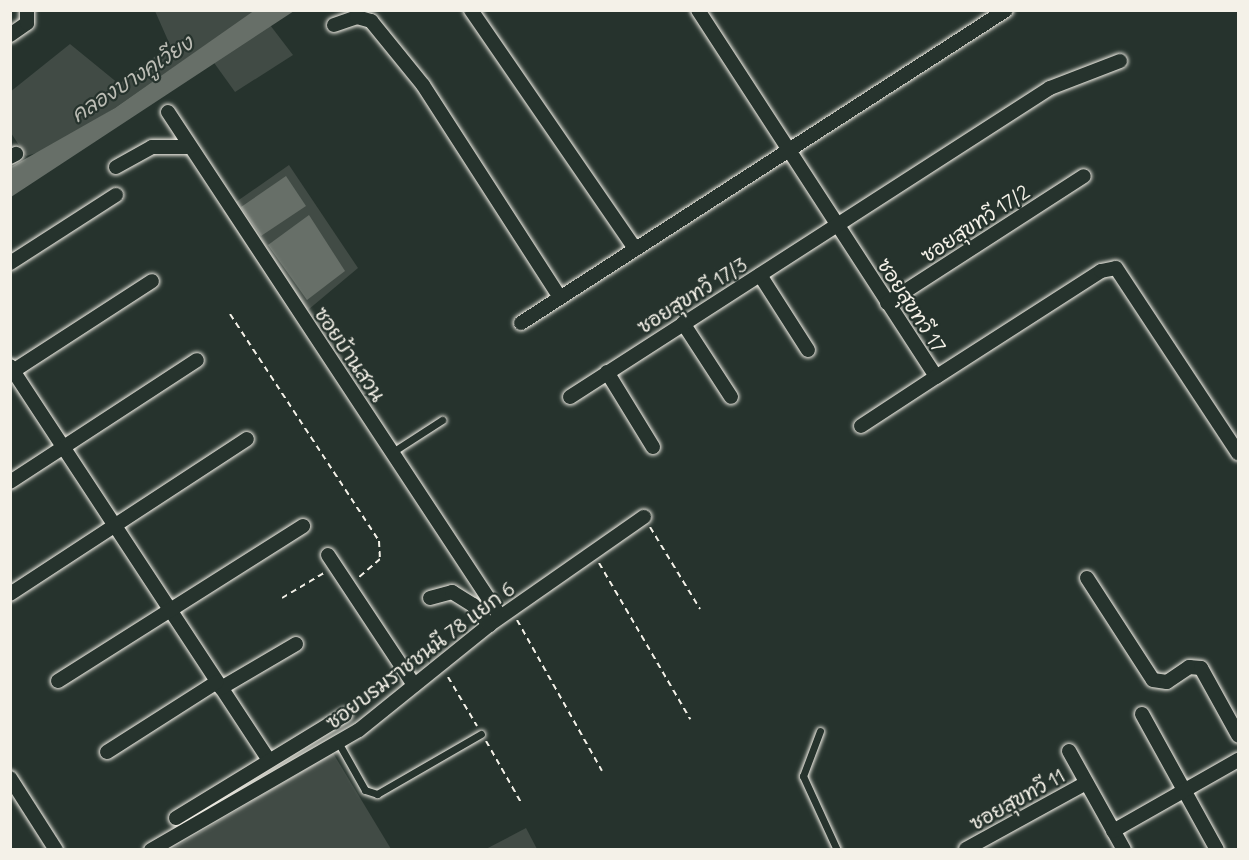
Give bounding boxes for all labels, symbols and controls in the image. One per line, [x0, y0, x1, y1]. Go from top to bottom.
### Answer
water label: คลองบางคูเวียง [66, 30, 198, 128]
street label: ซอยสุขทวี 17/2 [916, 179, 1034, 267]
street label: ซอยสุขทวี 17/3 [632, 252, 752, 338]
street label: ซอยสุขทวี 17 [873, 253, 951, 357]
street label: ซอยบ้านสวน [310, 302, 390, 406]
street label: ซอยบรมราชชนนี 78 แยก 6 [321, 576, 519, 734]
street label: ซอยสุขทวี 11 [965, 763, 1069, 835]

